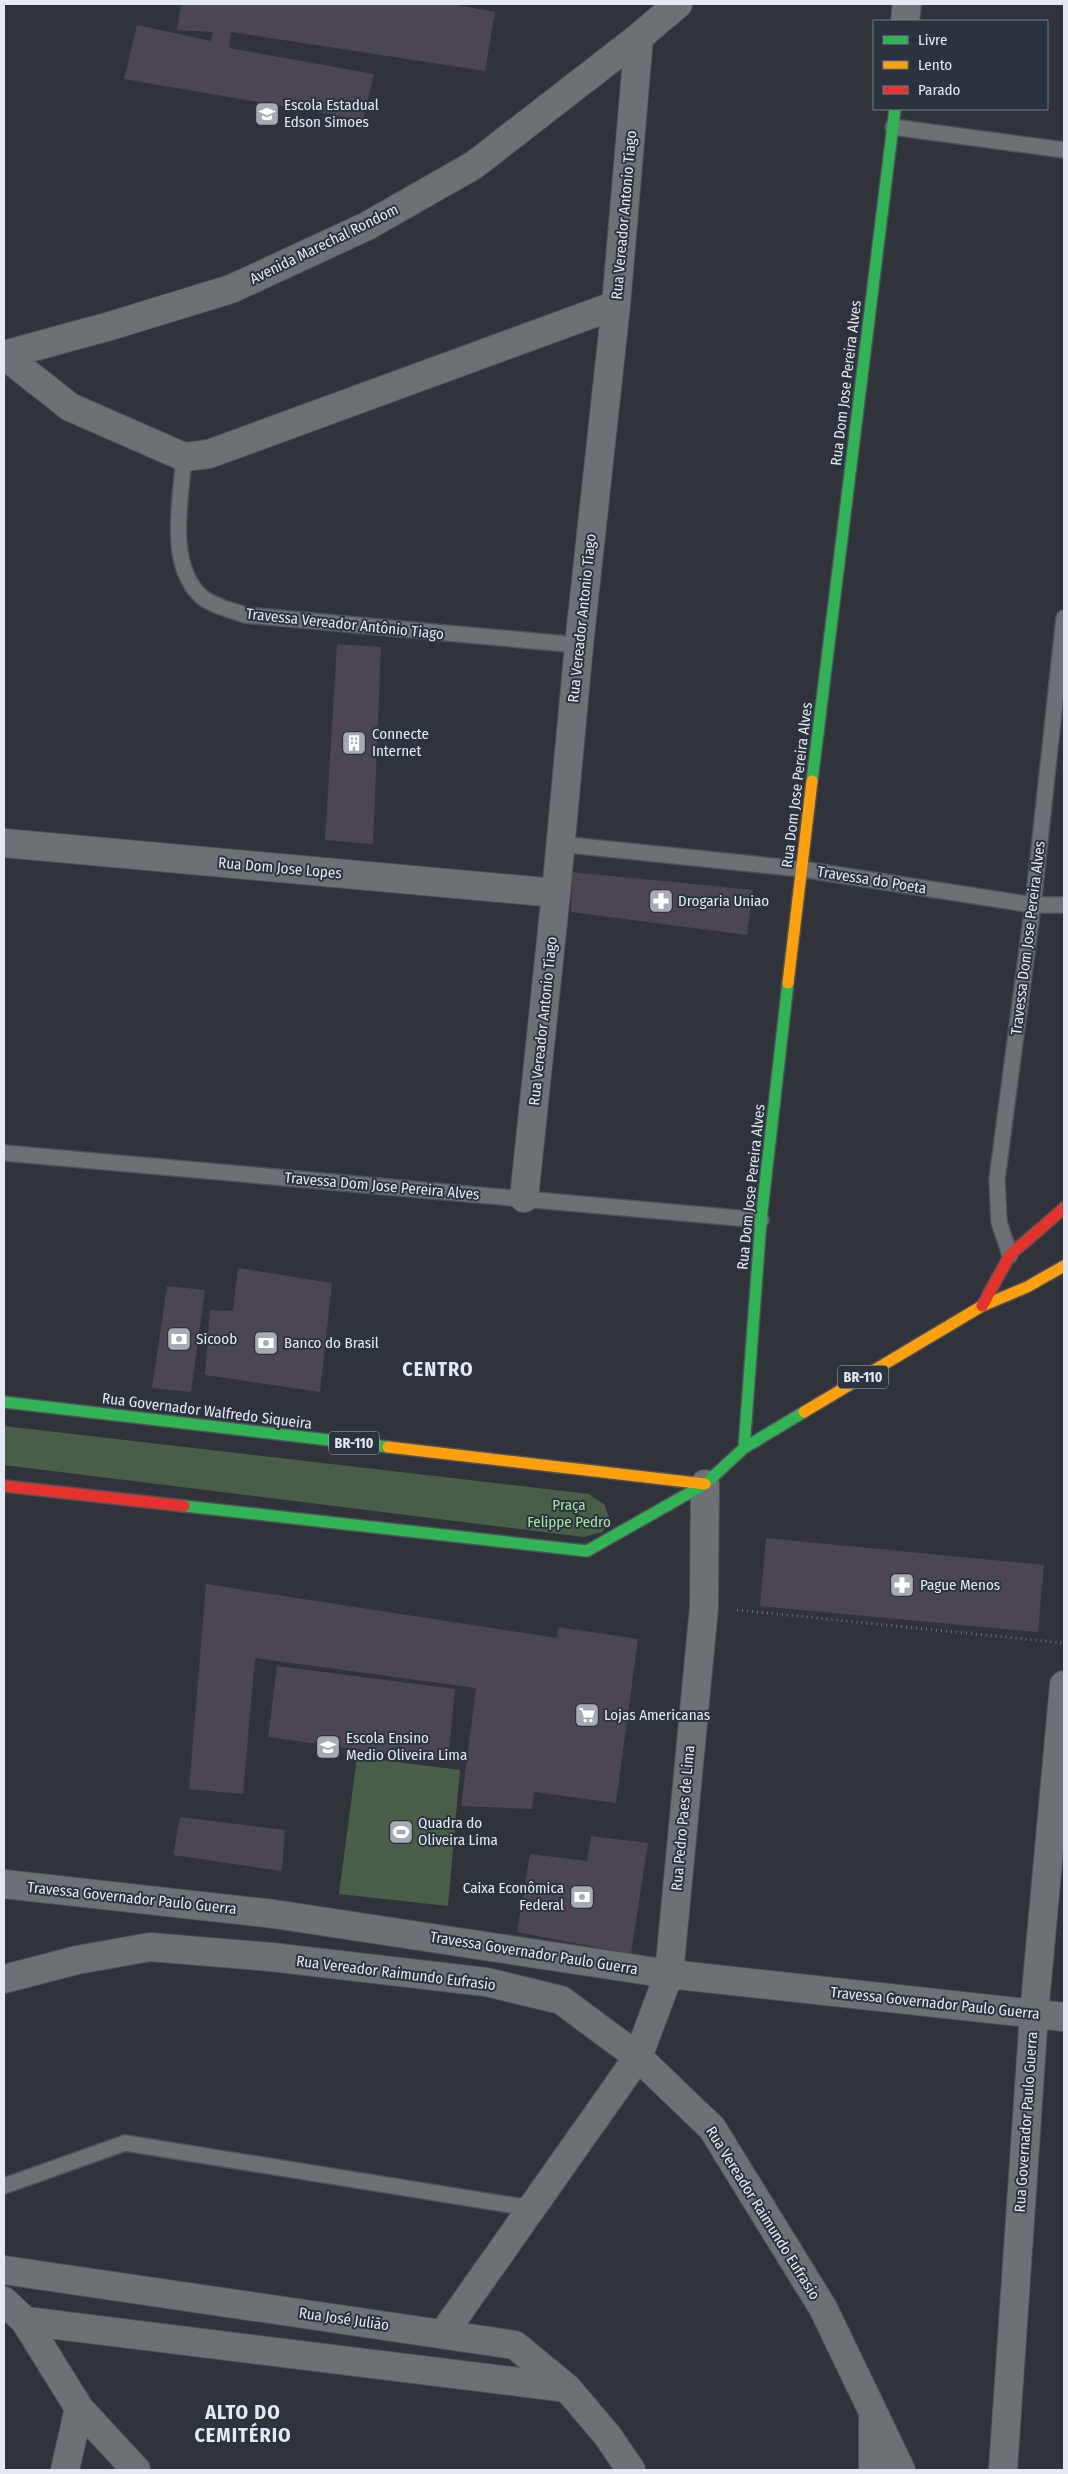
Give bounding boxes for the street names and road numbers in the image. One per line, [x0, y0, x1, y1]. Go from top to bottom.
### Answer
street label: Rua Vereador Antonio Tiago [608, 130, 640, 300]
street label: Avenida Marechal Rondom [247, 200, 401, 288]
street label: Rua Dom Jose Pereira Alves [827, 299, 865, 467]
street label: Rua Vereador Antonio Tiago [564, 533, 600, 703]
street label: Travessa Vereador Antônio Tiago [245, 605, 445, 643]
street label: Rua Dom Jose Pereira Alves [778, 701, 816, 869]
street label: Travessa Dom Jose Pereira Alves [1007, 840, 1049, 1036]
street label: Rua Dom Jose Lopes [218, 854, 342, 882]
street label: Travessa do Poeta [816, 862, 928, 898]
street label: Rua Vereador Antonio Tiago [525, 936, 561, 1106]
street label: Rua Dom Jose Pereira Alves [733, 1103, 769, 1271]
street label: Travessa Dom Jose Pereira Alves [284, 1169, 480, 1203]
road number: BR-110 [838, 1365, 888, 1388]
street label: Rua Governador Walfredo Siqueira [101, 1389, 313, 1433]
road number: BR-110 [329, 1432, 379, 1455]
street label: Rua Pedro Paes de Lima [668, 1744, 698, 1892]
street label: Travessa Governador Paulo Guerra [27, 1878, 237, 1918]
street label: Travessa Governador Paulo Guerra [429, 1928, 639, 1978]
street label: Rua Vereador Raimundo Eufrasio [295, 1952, 497, 1994]
street label: Travessa Governador Paulo Guerra [830, 1983, 1040, 2023]
street label: Rua Governador Paulo Guerra [1011, 2031, 1041, 2213]
street label: Rua Vereador Raimundo Eufrasio [702, 2123, 824, 2303]
street label: Rua José Julião [298, 2304, 390, 2334]

